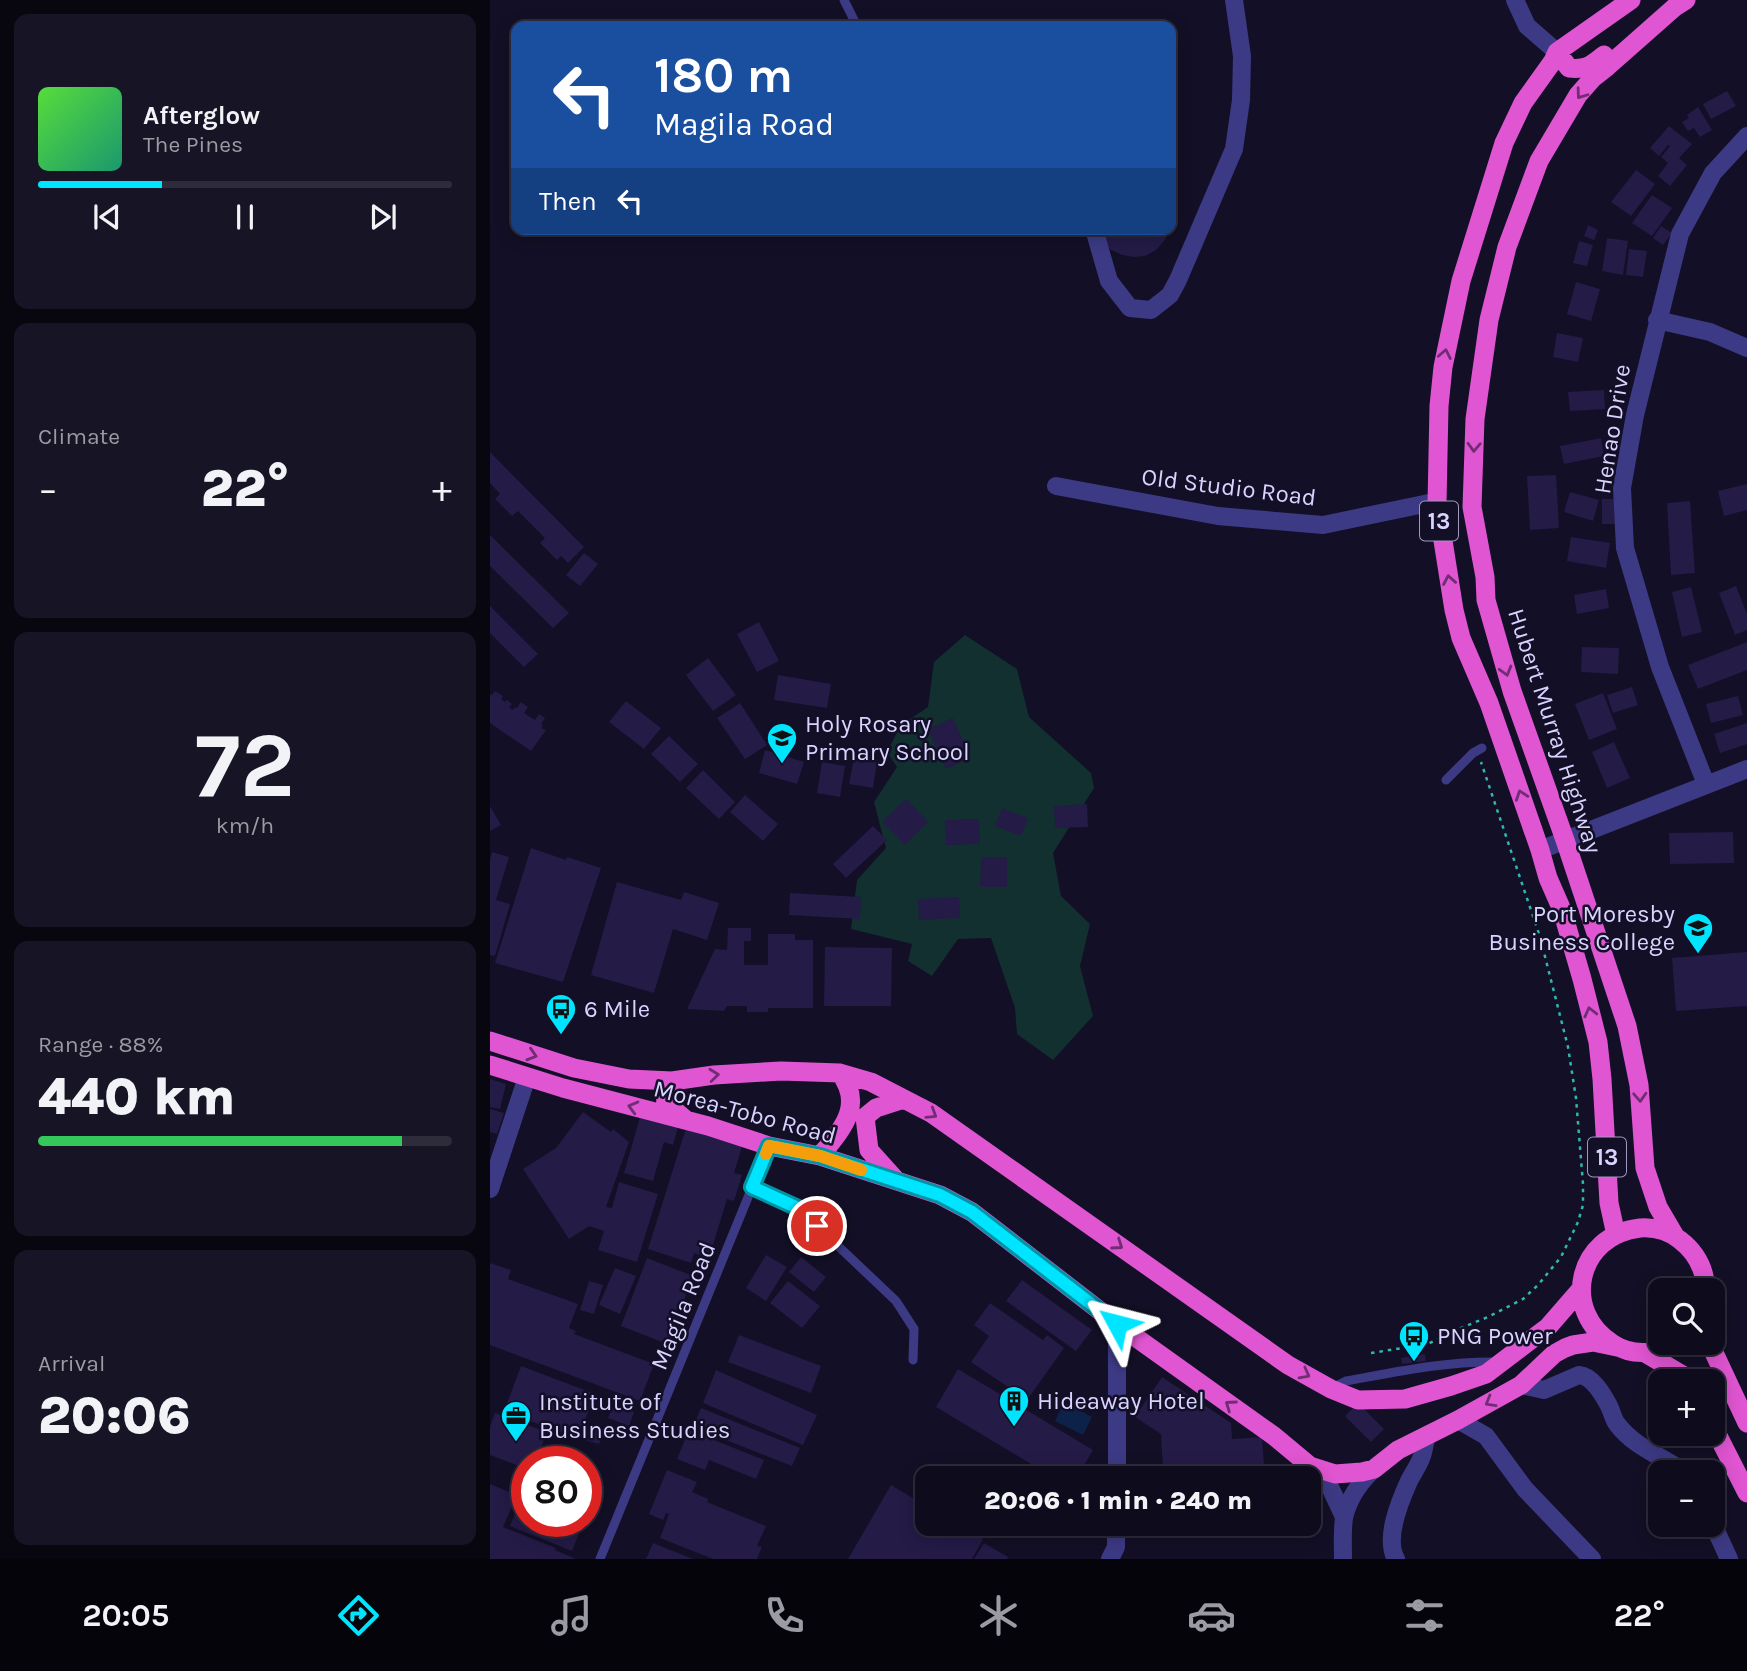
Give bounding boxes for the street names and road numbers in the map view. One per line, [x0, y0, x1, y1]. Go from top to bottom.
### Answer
street label: Henao Drive [1588, 362, 1636, 496]
street label: Old Studio Road [1140, 462, 1318, 512]
road number: 13 [1420, 502, 1458, 540]
street label: Hubert Murray Highway [1502, 605, 1608, 857]
street label: Morea-Tobo Road [651, 1074, 839, 1150]
road number: 13 [1588, 1138, 1626, 1176]
street label: Magila Road [645, 1238, 721, 1374]

